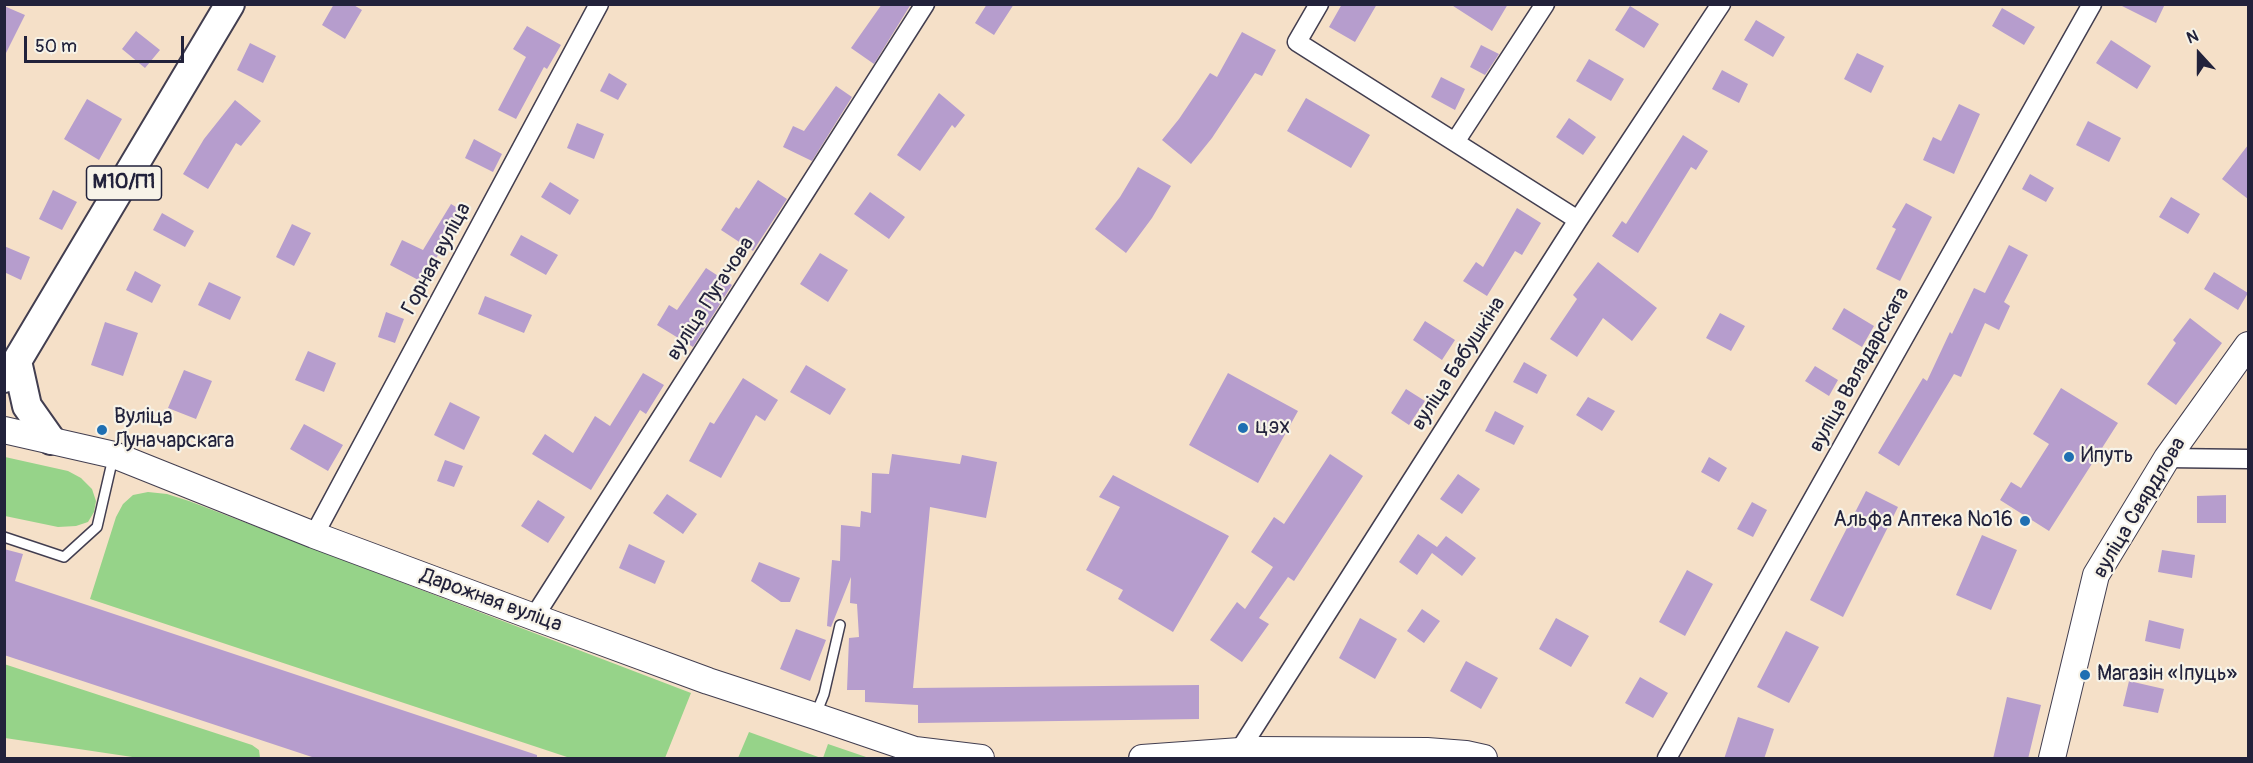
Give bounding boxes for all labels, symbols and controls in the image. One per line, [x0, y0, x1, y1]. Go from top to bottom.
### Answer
scale bar [27, 24, 188, 62]
north arrow [2169, 24, 2229, 84]
text: N [2184, 26, 2201, 48]
text: 50 m [35, 35, 77, 58]
road number: М10/П1 [86, 166, 162, 200]
street label: Горная вуліца [397, 199, 477, 319]
street label: вуліца Пугачова [662, 233, 760, 365]
street label: вуліца Валадарскага [1804, 283, 1916, 457]
street label: вуліца Бабушкіна [1406, 293, 1512, 435]
place label: Вуліца Луначарскага [114, 405, 234, 455]
place label: цэх [1255, 415, 1290, 441]
marker: цэх [1236, 421, 1250, 435]
marker: Вуліца Луначарскага [95, 423, 109, 437]
street label: вуліца Свярдлова [2088, 433, 2192, 583]
place label: Ипуть [2081, 444, 2133, 470]
marker: Ипуть [2062, 450, 2076, 464]
place label: Альфа Аптека №16 [1833, 508, 2013, 534]
marker: Альфа Аптека №16 [2018, 514, 2032, 528]
street label: Дарожная вуліца [417, 564, 565, 638]
place label: Магазін «Іпуць» [2097, 662, 2237, 688]
marker: Магазін «Іпуць» [2078, 668, 2092, 682]

